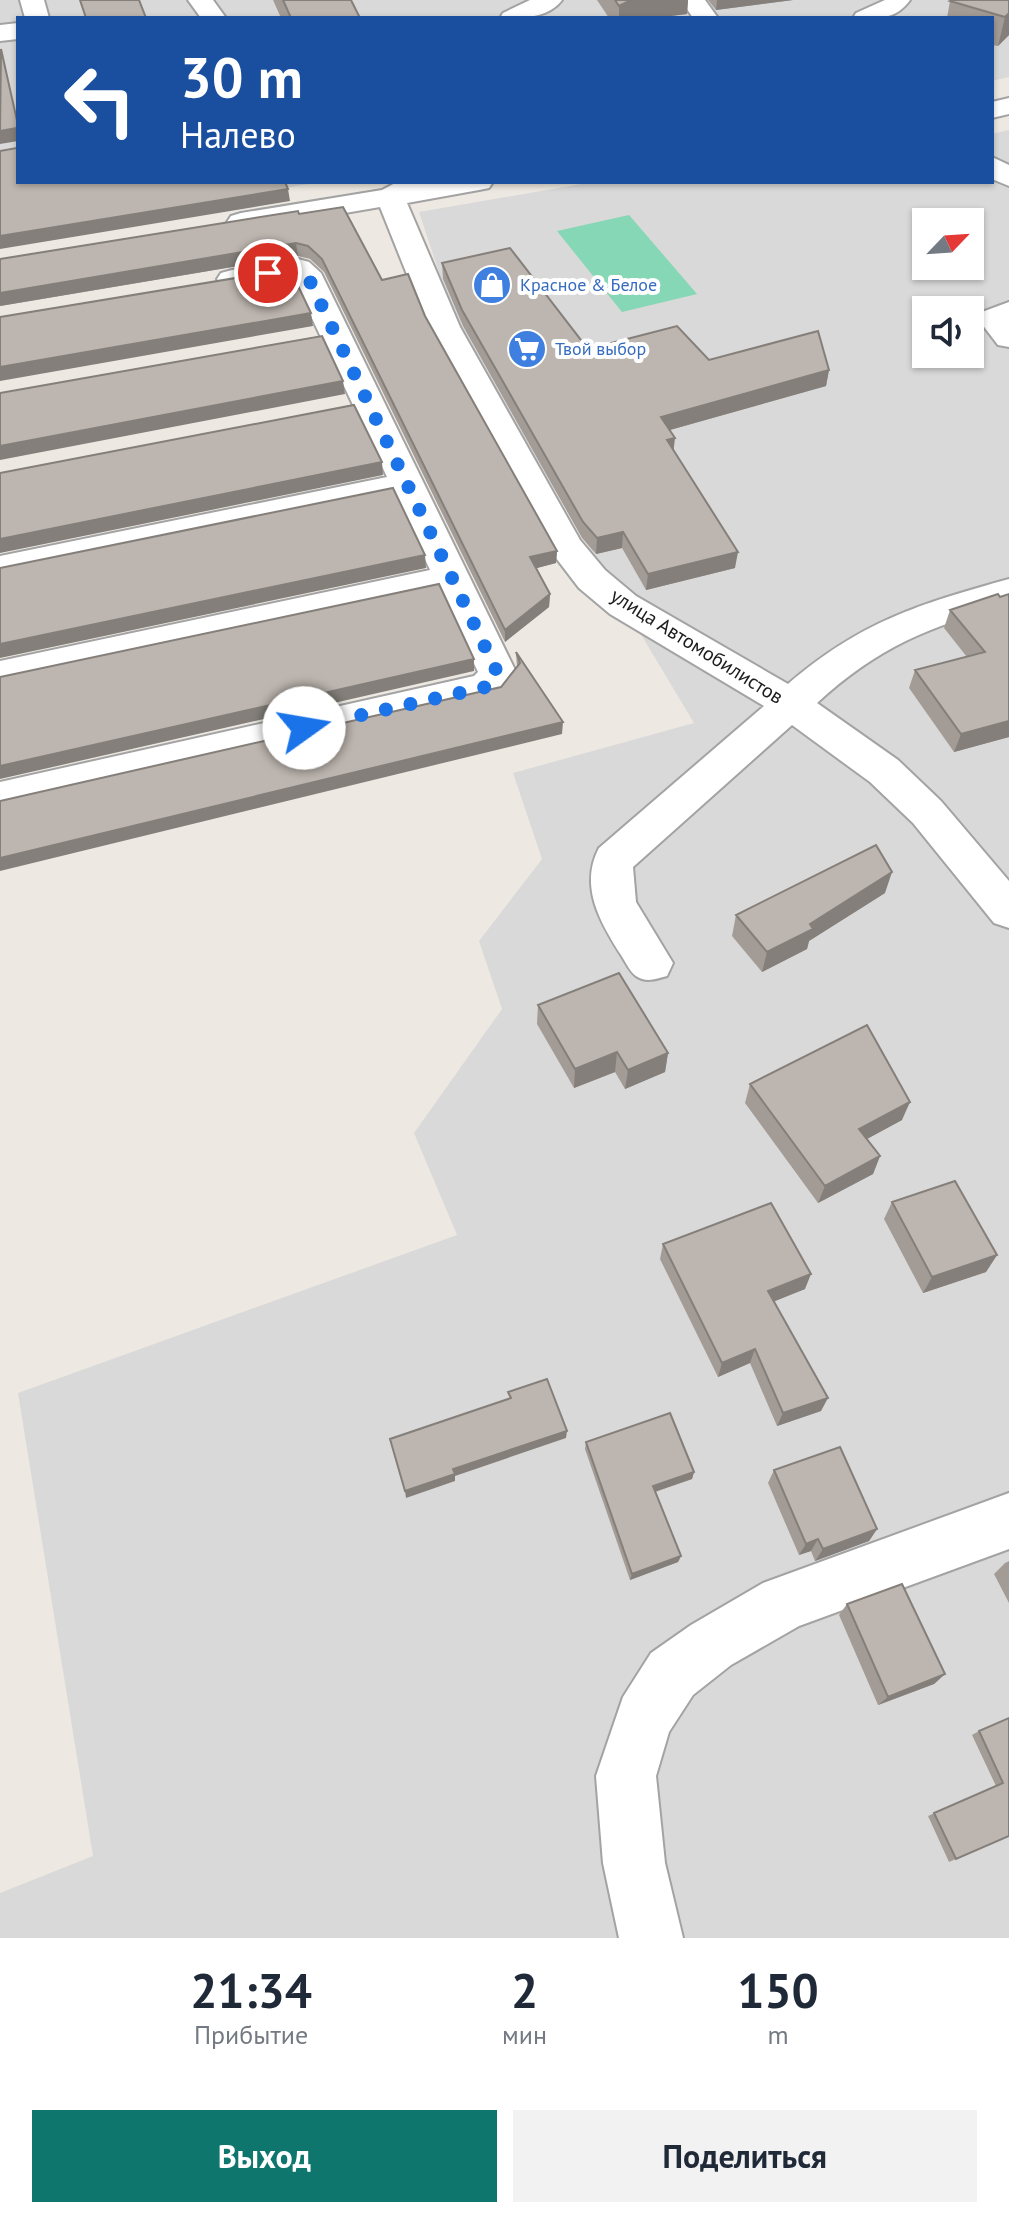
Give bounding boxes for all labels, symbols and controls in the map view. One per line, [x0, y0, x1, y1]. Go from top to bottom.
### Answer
text: 30 m [180, 41, 303, 113]
icon: left [48, 48, 152, 152]
text: Налево [180, 111, 296, 158]
north arrow [912, 208, 984, 280]
map controls [912, 208, 984, 368]
pin [234, 239, 302, 307]
icon: arrive [246, 251, 290, 295]
shop icon: Красное & Белое [471, 264, 513, 306]
place label: Красное & Белое [520, 273, 657, 296]
button: sound [912, 296, 984, 368]
supermarket icon: Твой выбор [506, 328, 548, 370]
place label: Твой выбор [555, 337, 646, 360]
street label: улица Автомобилистов [606, 582, 788, 710]
position arrow [262, 686, 346, 770]
text: 21:34 [190, 1959, 312, 2021]
text: 2 [511, 1959, 538, 2021]
text: 150 [737, 1959, 819, 2021]
text: Прибытие [194, 2018, 308, 2051]
text: мин [502, 2018, 547, 2051]
text: m [767, 2018, 789, 2051]
button: Выход [32, 2110, 497, 2202]
button: Поделиться [513, 2110, 977, 2202]

